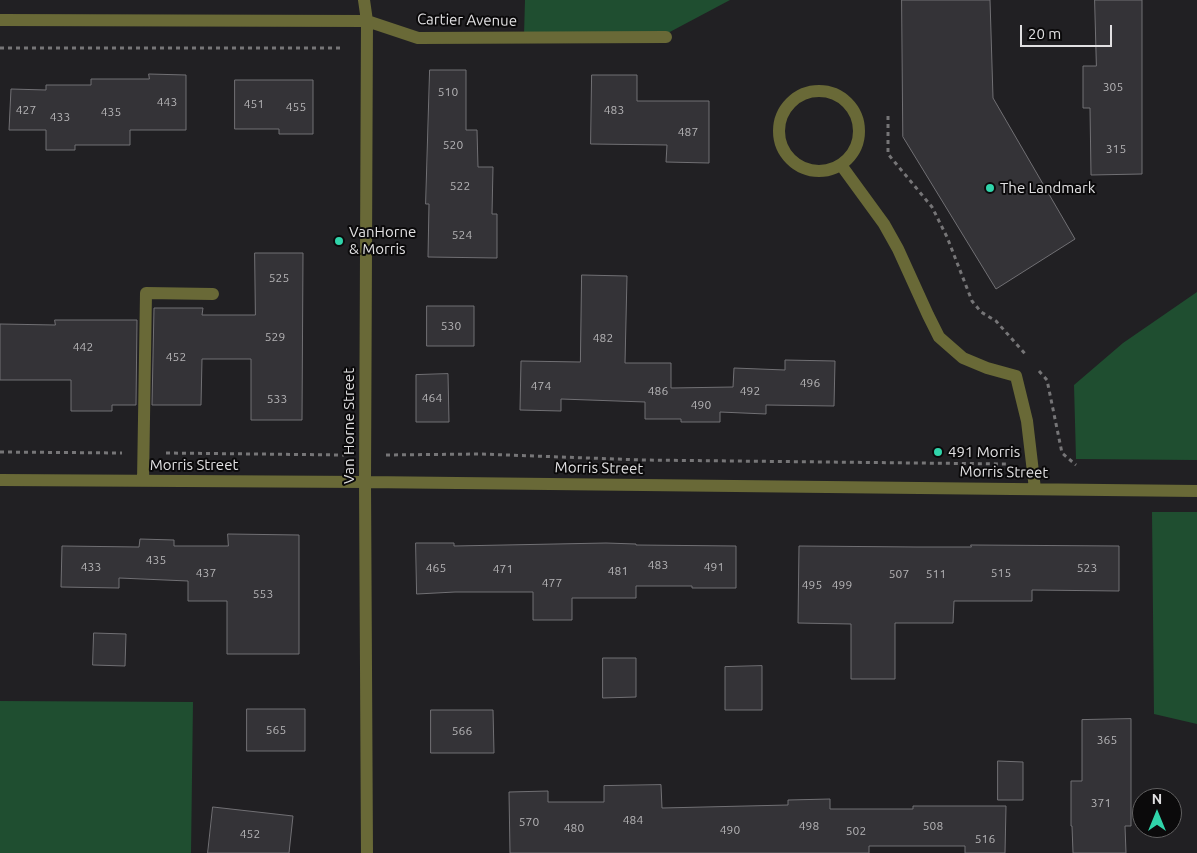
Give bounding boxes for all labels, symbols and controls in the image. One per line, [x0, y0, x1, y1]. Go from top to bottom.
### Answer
street label: Cartier Avenue [417, 10, 517, 30]
scale bar [1022, 15, 1114, 47]
text: 20 m [1028, 25, 1061, 42]
house number: 305 [1103, 80, 1123, 94]
house number: 510 [438, 85, 458, 99]
house number: 443 [157, 95, 177, 109]
house number: 451 [244, 97, 264, 111]
house number: 455 [286, 100, 306, 114]
house number: 427 [16, 103, 36, 117]
house number: 483 [604, 103, 624, 117]
house number: 435 [101, 105, 121, 119]
house number: 433 [50, 110, 70, 124]
house number: 487 [678, 125, 698, 139]
house number: 520 [443, 138, 463, 152]
house number: 315 [1106, 142, 1126, 156]
house number: 522 [450, 179, 470, 193]
place label: The Landmark [1000, 179, 1095, 197]
marker: The Landmark [984, 182, 996, 194]
place label: VanHorne & Morris [349, 223, 416, 258]
house number: 524 [452, 228, 472, 242]
marker: VanHorne & Morris [333, 235, 345, 247]
house number: 525 [269, 271, 289, 285]
house number: 530 [441, 319, 461, 333]
house number: 529 [265, 330, 285, 344]
house number: 482 [593, 331, 613, 345]
house number: 442 [73, 340, 93, 354]
house number: 452 [166, 350, 186, 364]
street label: Van Horne Street [340, 368, 358, 484]
house number: 496 [800, 376, 820, 390]
house number: 474 [531, 379, 551, 393]
house number: 486 [648, 384, 668, 398]
house number: 492 [740, 384, 760, 398]
house number: 464 [422, 391, 442, 405]
house number: 533 [267, 392, 287, 406]
house number: 490 [691, 398, 711, 412]
place label: 491 Morris [948, 443, 1020, 461]
marker: 491 Morris [932, 446, 944, 458]
street label: Morris Street [150, 456, 238, 474]
street label: Morris Street [555, 458, 643, 478]
street label: Morris Street [960, 462, 1048, 482]
house number: 435 [146, 553, 166, 567]
house number: 483 [648, 558, 668, 572]
house number: 433 [81, 560, 101, 574]
house number: 491 [704, 560, 724, 574]
house number: 465 [426, 561, 446, 575]
house number: 523 [1077, 561, 1097, 575]
house number: 471 [493, 562, 513, 576]
house number: 481 [608, 564, 628, 578]
house number: 437 [196, 566, 216, 580]
house number: 515 [991, 566, 1011, 580]
house number: 507 [889, 567, 909, 581]
house number: 511 [926, 567, 946, 581]
house number: 477 [542, 576, 562, 590]
house number: 495 [802, 578, 822, 592]
house number: 499 [832, 578, 852, 592]
house number: 553 [253, 587, 273, 601]
house number: 565 [266, 723, 286, 737]
house number: 566 [452, 724, 472, 738]
house number: 365 [1097, 733, 1117, 747]
north arrow [1132, 788, 1182, 838]
text: N [1152, 791, 1162, 807]
house number: 371 [1091, 796, 1111, 810]
house number: 484 [623, 813, 643, 827]
house number: 570 [519, 815, 539, 829]
house number: 498 [799, 819, 819, 833]
house number: 508 [923, 819, 943, 833]
house number: 480 [564, 821, 584, 835]
house number: 490 [720, 823, 740, 837]
house number: 502 [846, 824, 866, 838]
house number: 452 [240, 827, 260, 841]
house number: 516 [975, 832, 995, 846]

